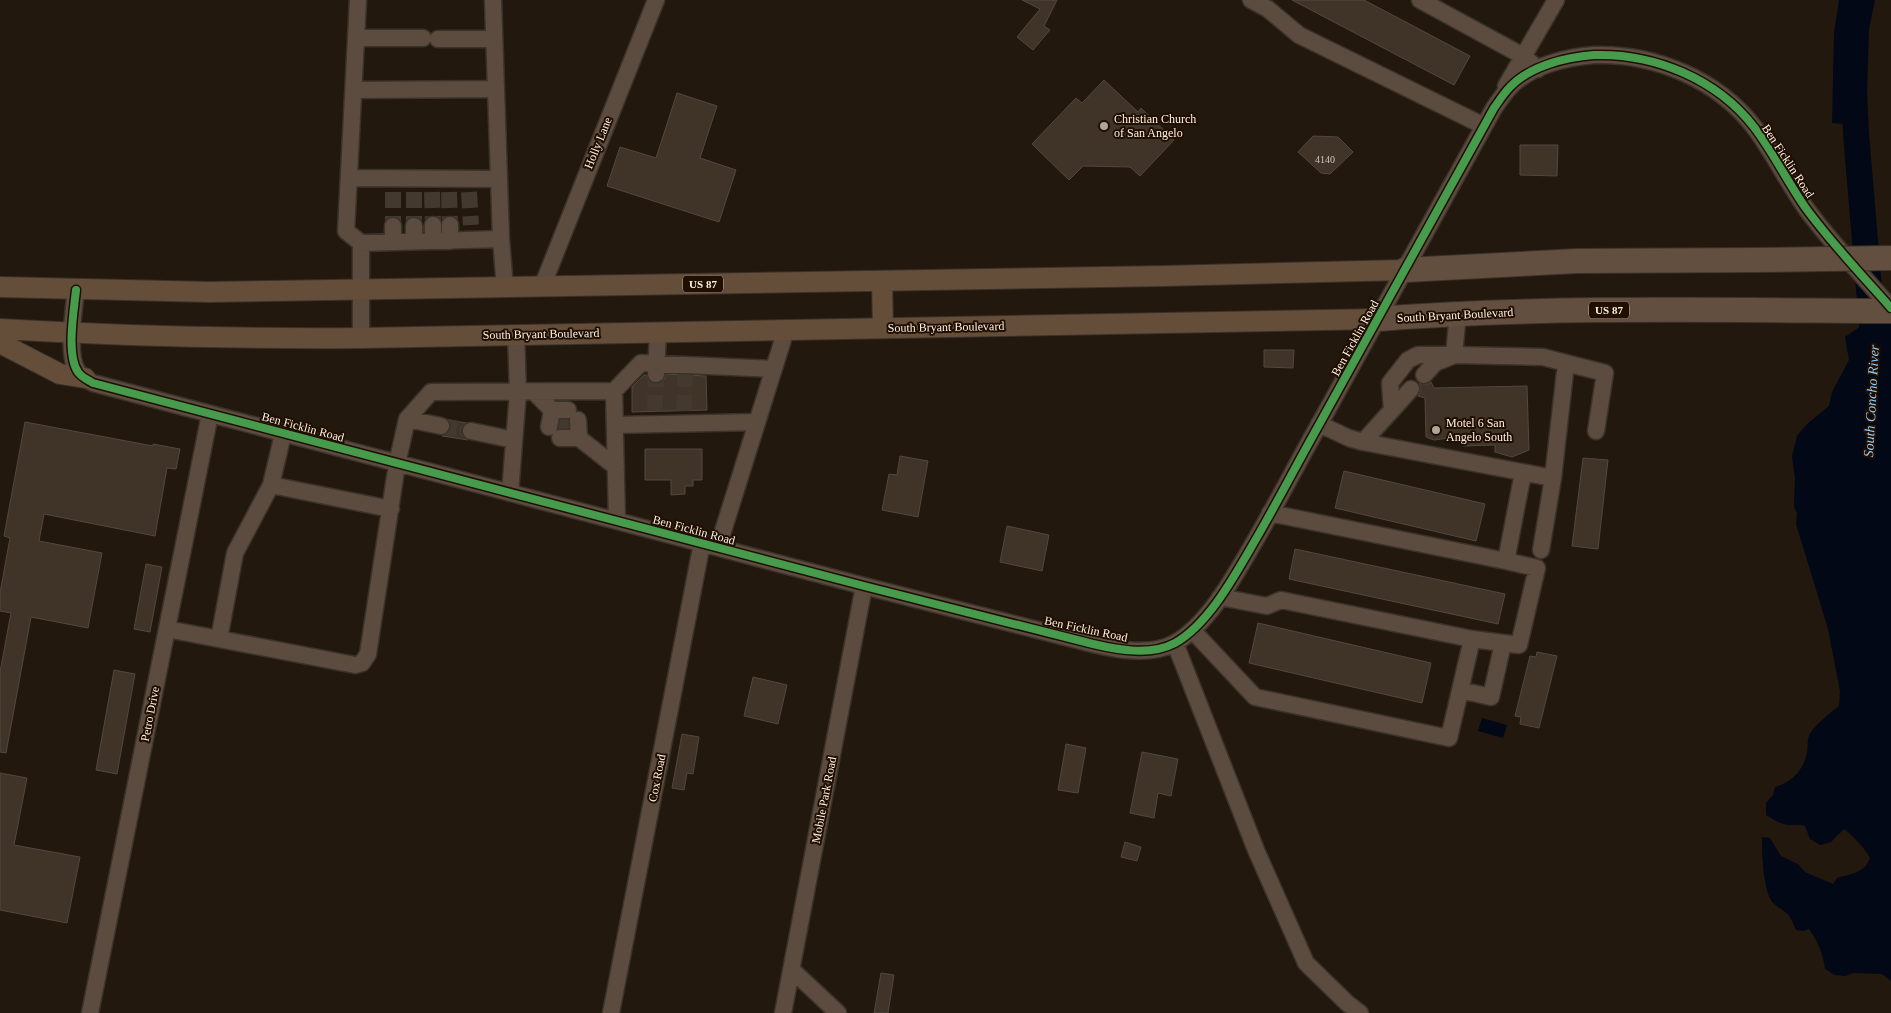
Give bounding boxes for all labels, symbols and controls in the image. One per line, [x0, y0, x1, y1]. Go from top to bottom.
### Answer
place label: Christian Church of San Angelo [1114, 112, 1196, 140]
street label: Holly Lane [581, 115, 615, 171]
marker: Christian Church of San Angelo [1098, 120, 1110, 132]
street label: Ben Ficklin Road [1759, 122, 1817, 200]
house number: 4140 [1315, 154, 1335, 165]
road number: US 87 [683, 276, 723, 292]
street label: Ben Ficklin Road [1328, 298, 1382, 378]
road number: US 87 [1589, 302, 1629, 318]
street label: South Bryant Boulevard [1396, 305, 1514, 325]
street label: South Bryant Boulevard [888, 319, 1004, 335]
street label: South Bryant Boulevard [483, 326, 599, 342]
water label: South Concho River [1861, 344, 1882, 458]
street label: Ben Ficklin Road [260, 409, 346, 445]
place label: Motel 6 San Angelo South [1446, 416, 1512, 444]
marker: Motel 6 San Angelo South [1430, 424, 1442, 436]
street label: Ben Ficklin Road [651, 512, 737, 548]
street label: Ben Ficklin Road [1043, 613, 1129, 645]
street label: Petro Drive [138, 685, 162, 743]
street label: Cox Road [646, 753, 668, 803]
street label: Mobile Park Road [809, 755, 839, 845]

